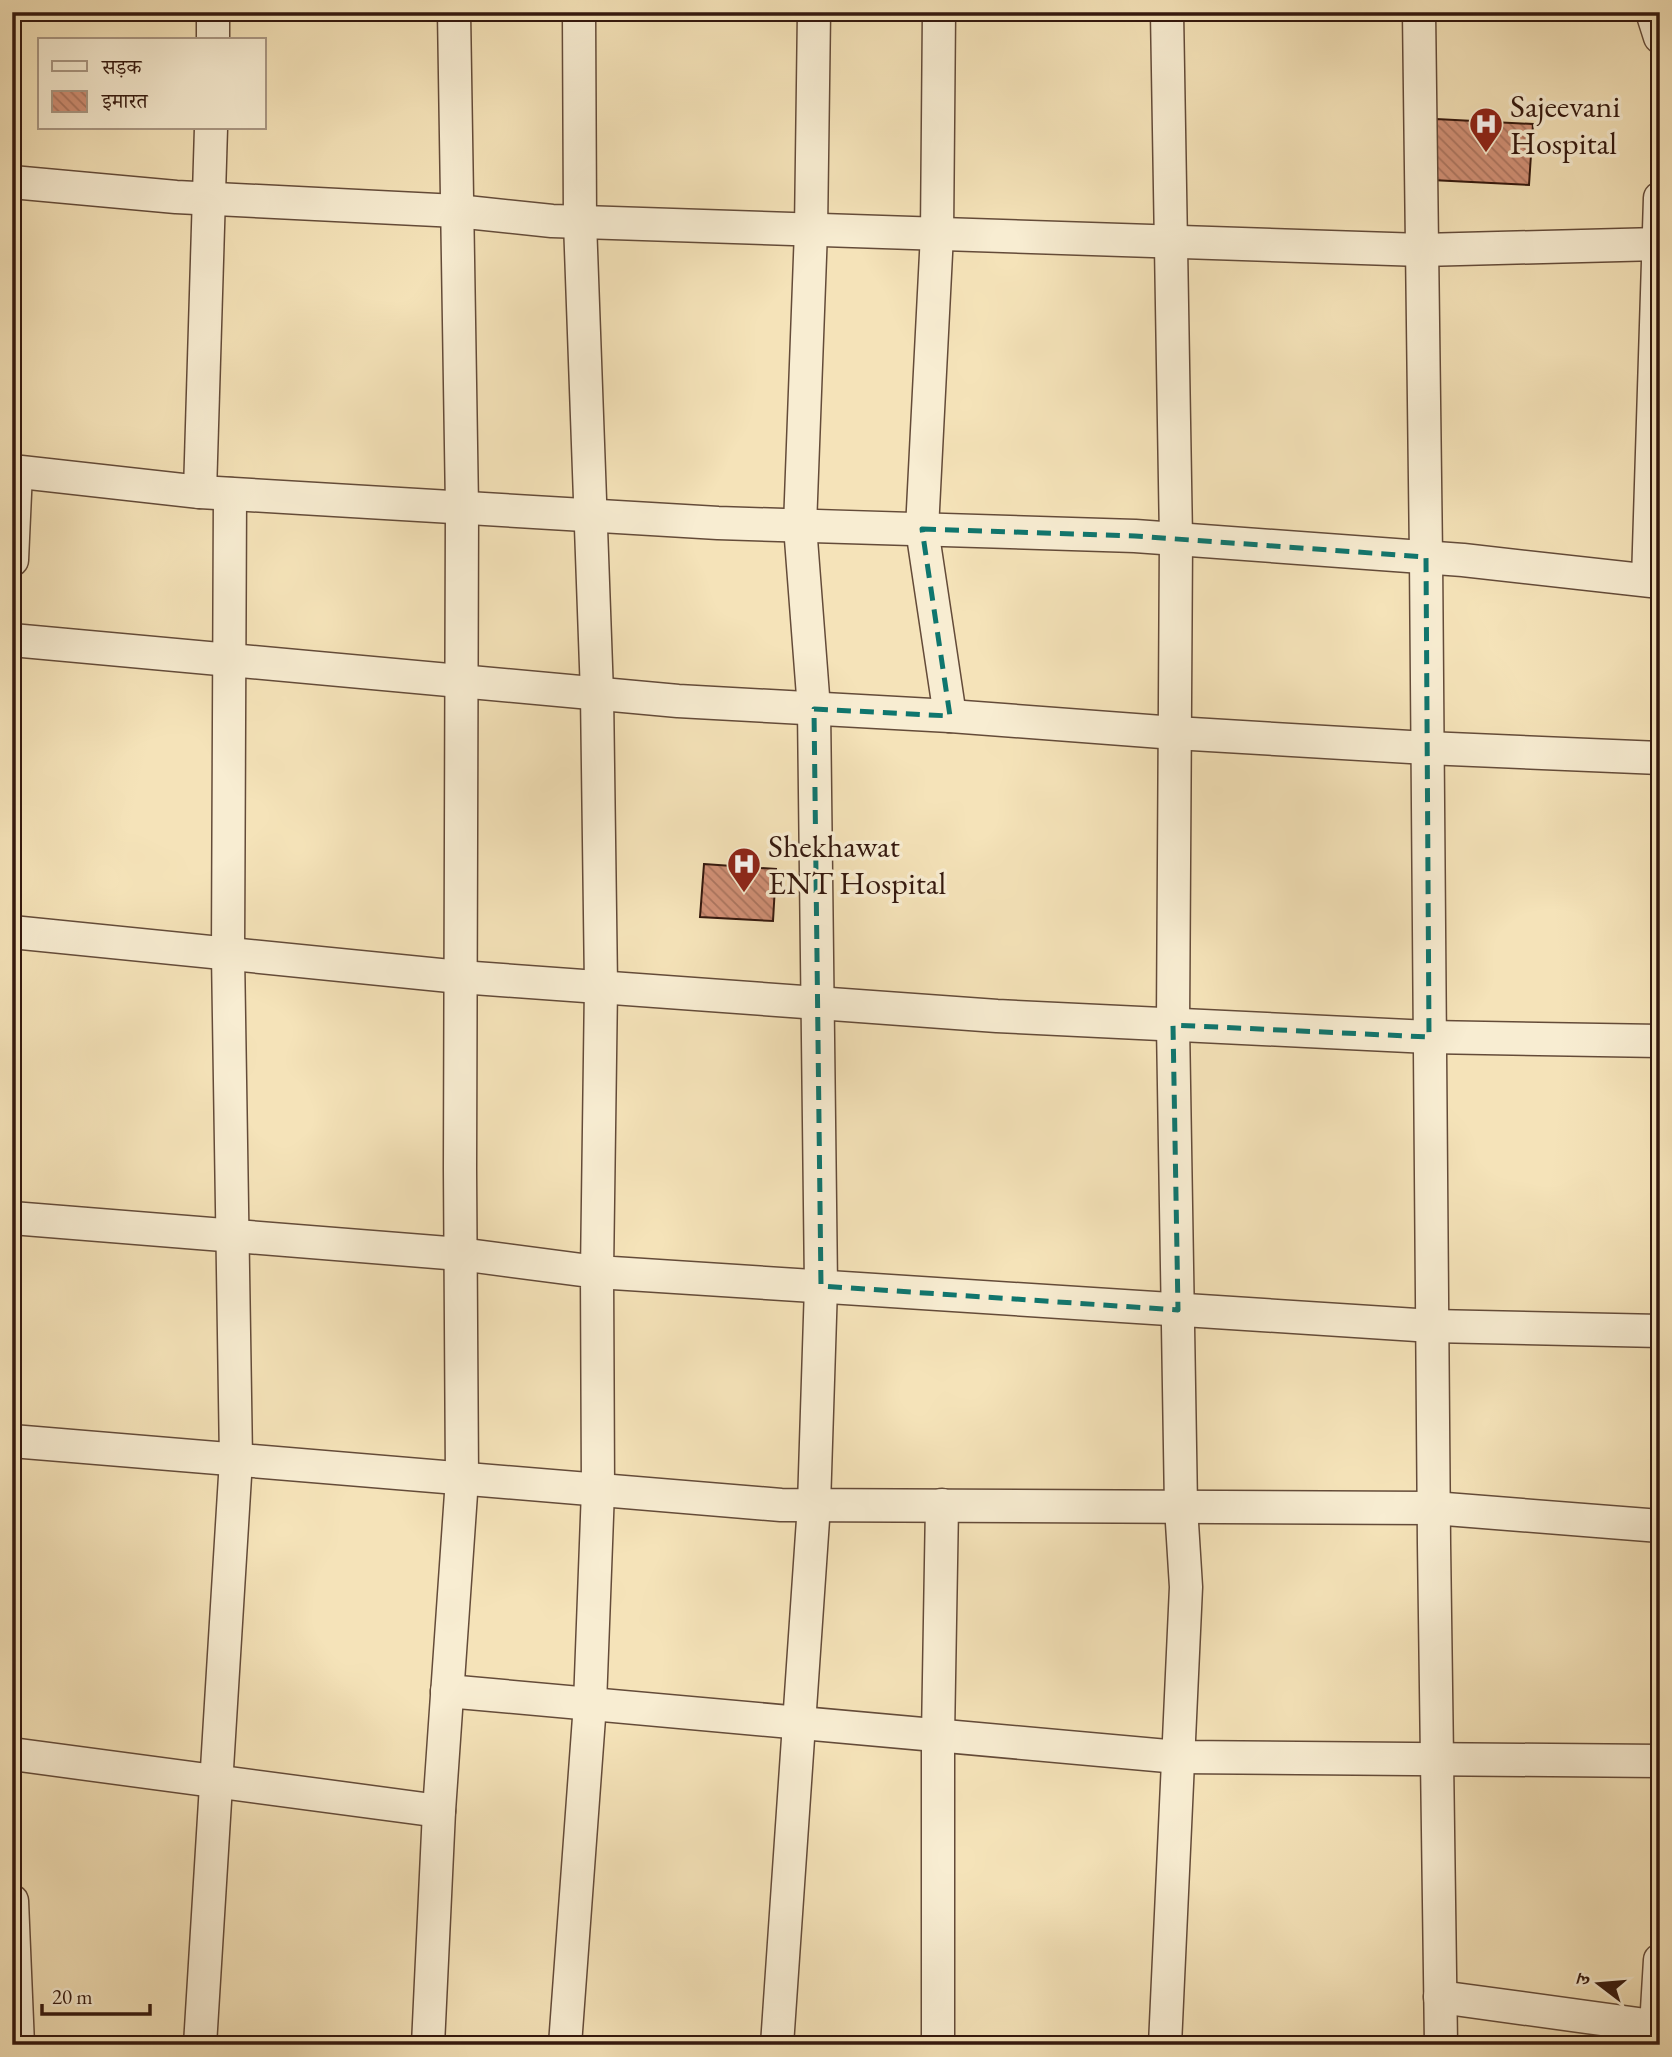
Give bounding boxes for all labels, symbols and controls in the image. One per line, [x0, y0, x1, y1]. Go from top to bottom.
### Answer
legend [38, 38, 266, 130]
text: सड़क [101, 53, 142, 80]
place label: Sajeevani Hospital [1510, 85, 1620, 164]
text: इमारत [101, 87, 149, 114]
hospital icon: Sajeevani Hospital [1467, 105, 1505, 154]
place label: Shekhawat ENT Hospital [768, 825, 947, 904]
hospital icon: Shekhawat ENT Hospital [725, 845, 763, 894]
north arrow [1564, 1948, 1634, 2018]
text: उ [1569, 1970, 1597, 1989]
scale bar [42, 1973, 150, 2017]
text: 20 m [52, 1983, 93, 2010]

